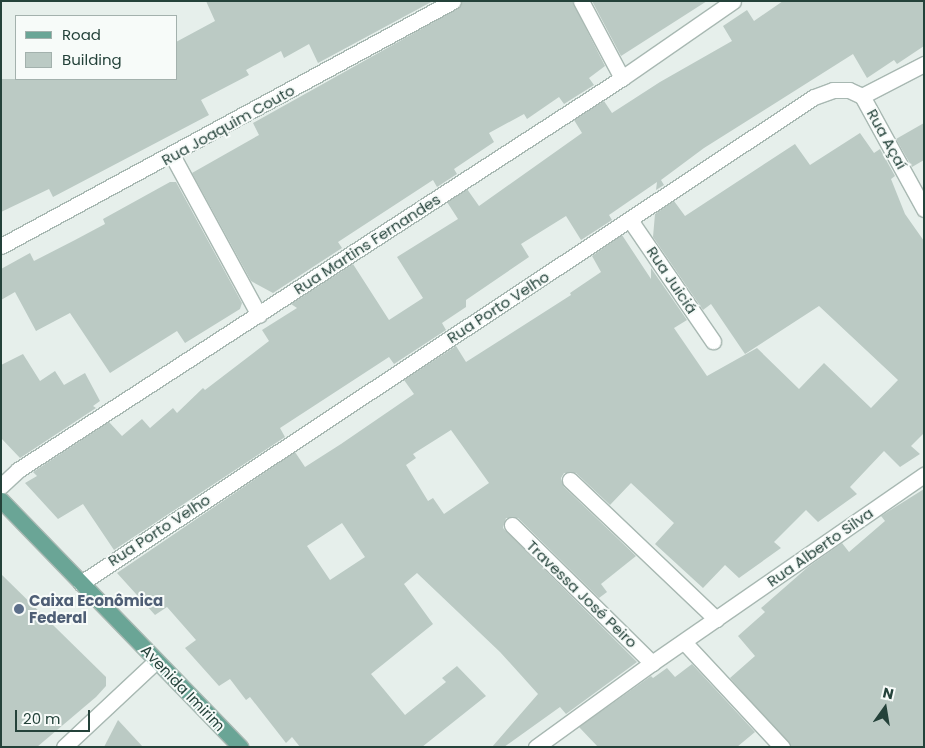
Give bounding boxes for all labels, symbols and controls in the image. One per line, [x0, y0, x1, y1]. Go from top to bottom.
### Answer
legend [15, 15, 178, 80]
text: Road [62, 24, 101, 45]
text: Building [62, 49, 122, 70]
street label: Rua Joaquim Couto [158, 81, 298, 169]
street label: Rua Açaí [863, 106, 911, 172]
street label: Rua Martins Fernandes [290, 190, 444, 298]
street label: Rua Juiciá [643, 243, 701, 317]
street label: Rua Porto Velho [444, 267, 552, 347]
street label: Rua Porto Velho [105, 490, 213, 570]
street label: Rua Alberto Silva [763, 504, 877, 590]
street label: Travessa José Peiro [523, 536, 641, 652]
place label: Caixa Econômica Federal [29, 591, 163, 626]
marker: Caixa Econômica Federal [13, 603, 25, 615]
street label: Avenida Imirim [137, 641, 229, 735]
text: N [881, 682, 896, 704]
north arrow [860, 683, 910, 733]
scale bar [18, 700, 92, 732]
text: 20 m [23, 708, 61, 729]

